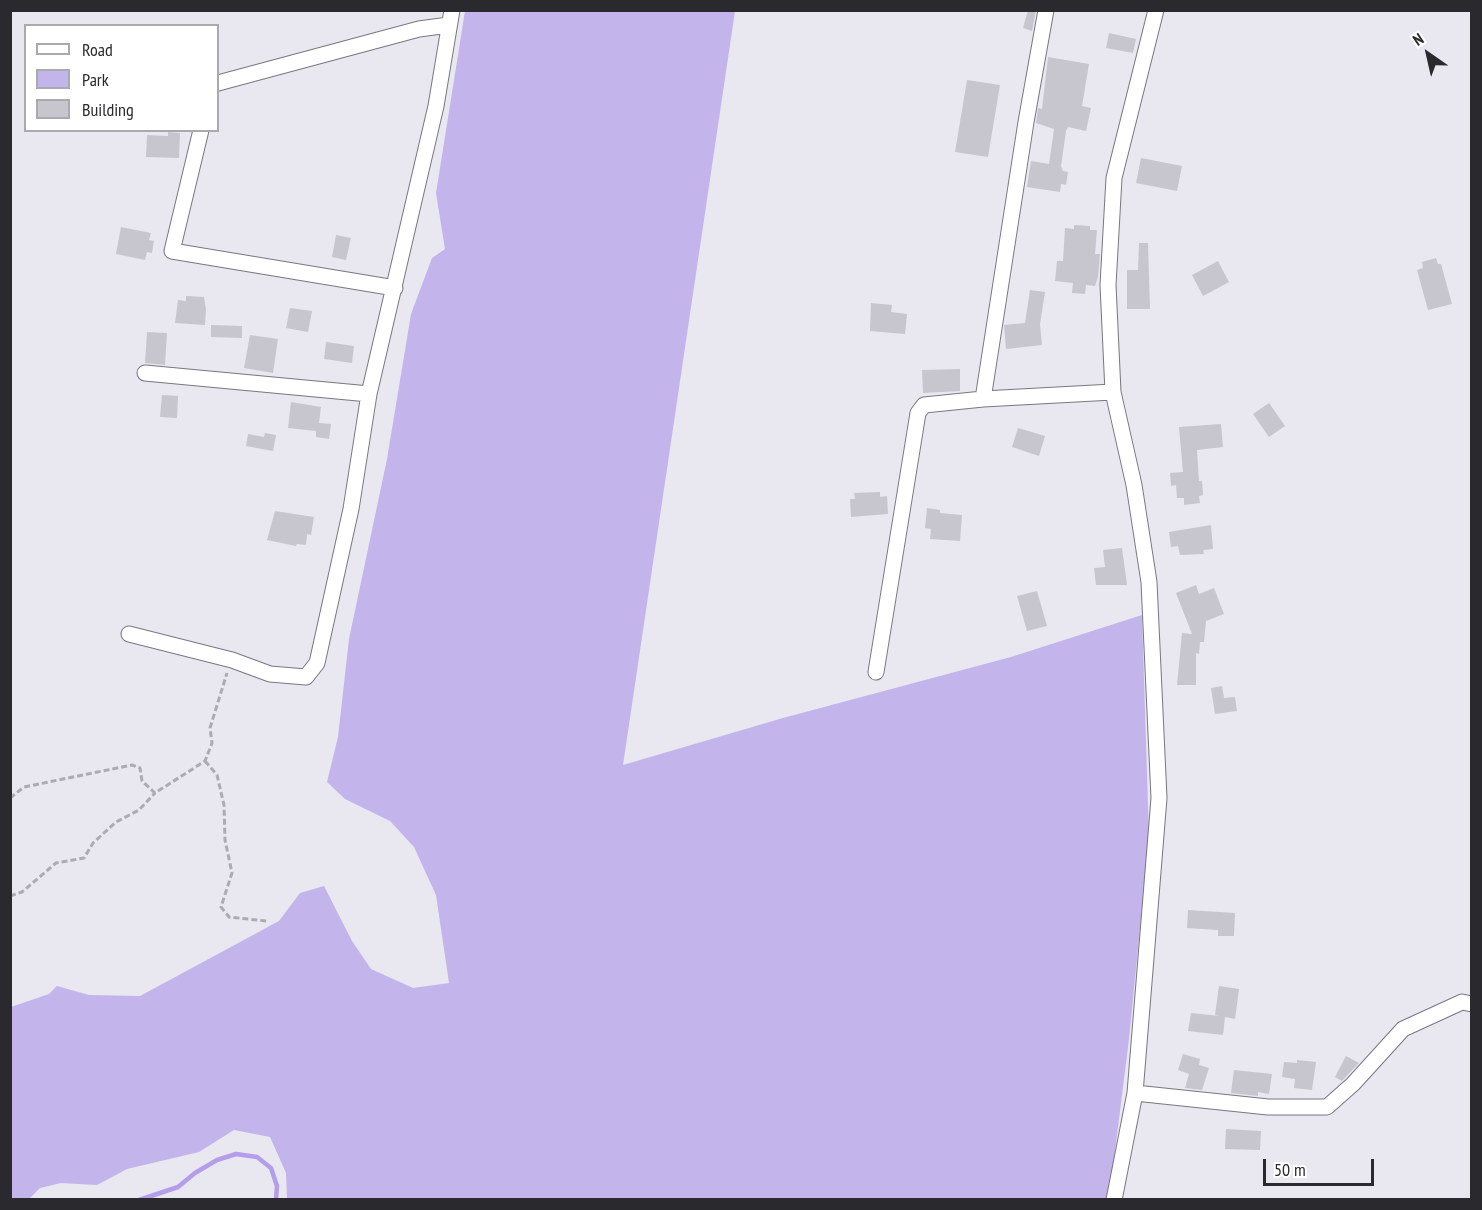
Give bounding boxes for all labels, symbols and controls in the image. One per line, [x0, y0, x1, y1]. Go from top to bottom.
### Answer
legend [24, 24, 219, 132]
north arrow [1398, 24, 1458, 84]
text: N [1409, 28, 1427, 50]
text: Road [82, 38, 113, 61]
text: Park [82, 68, 109, 91]
text: Building [82, 98, 134, 121]
scale bar [1266, 1147, 1377, 1185]
text: 50 m [1274, 1158, 1306, 1181]

